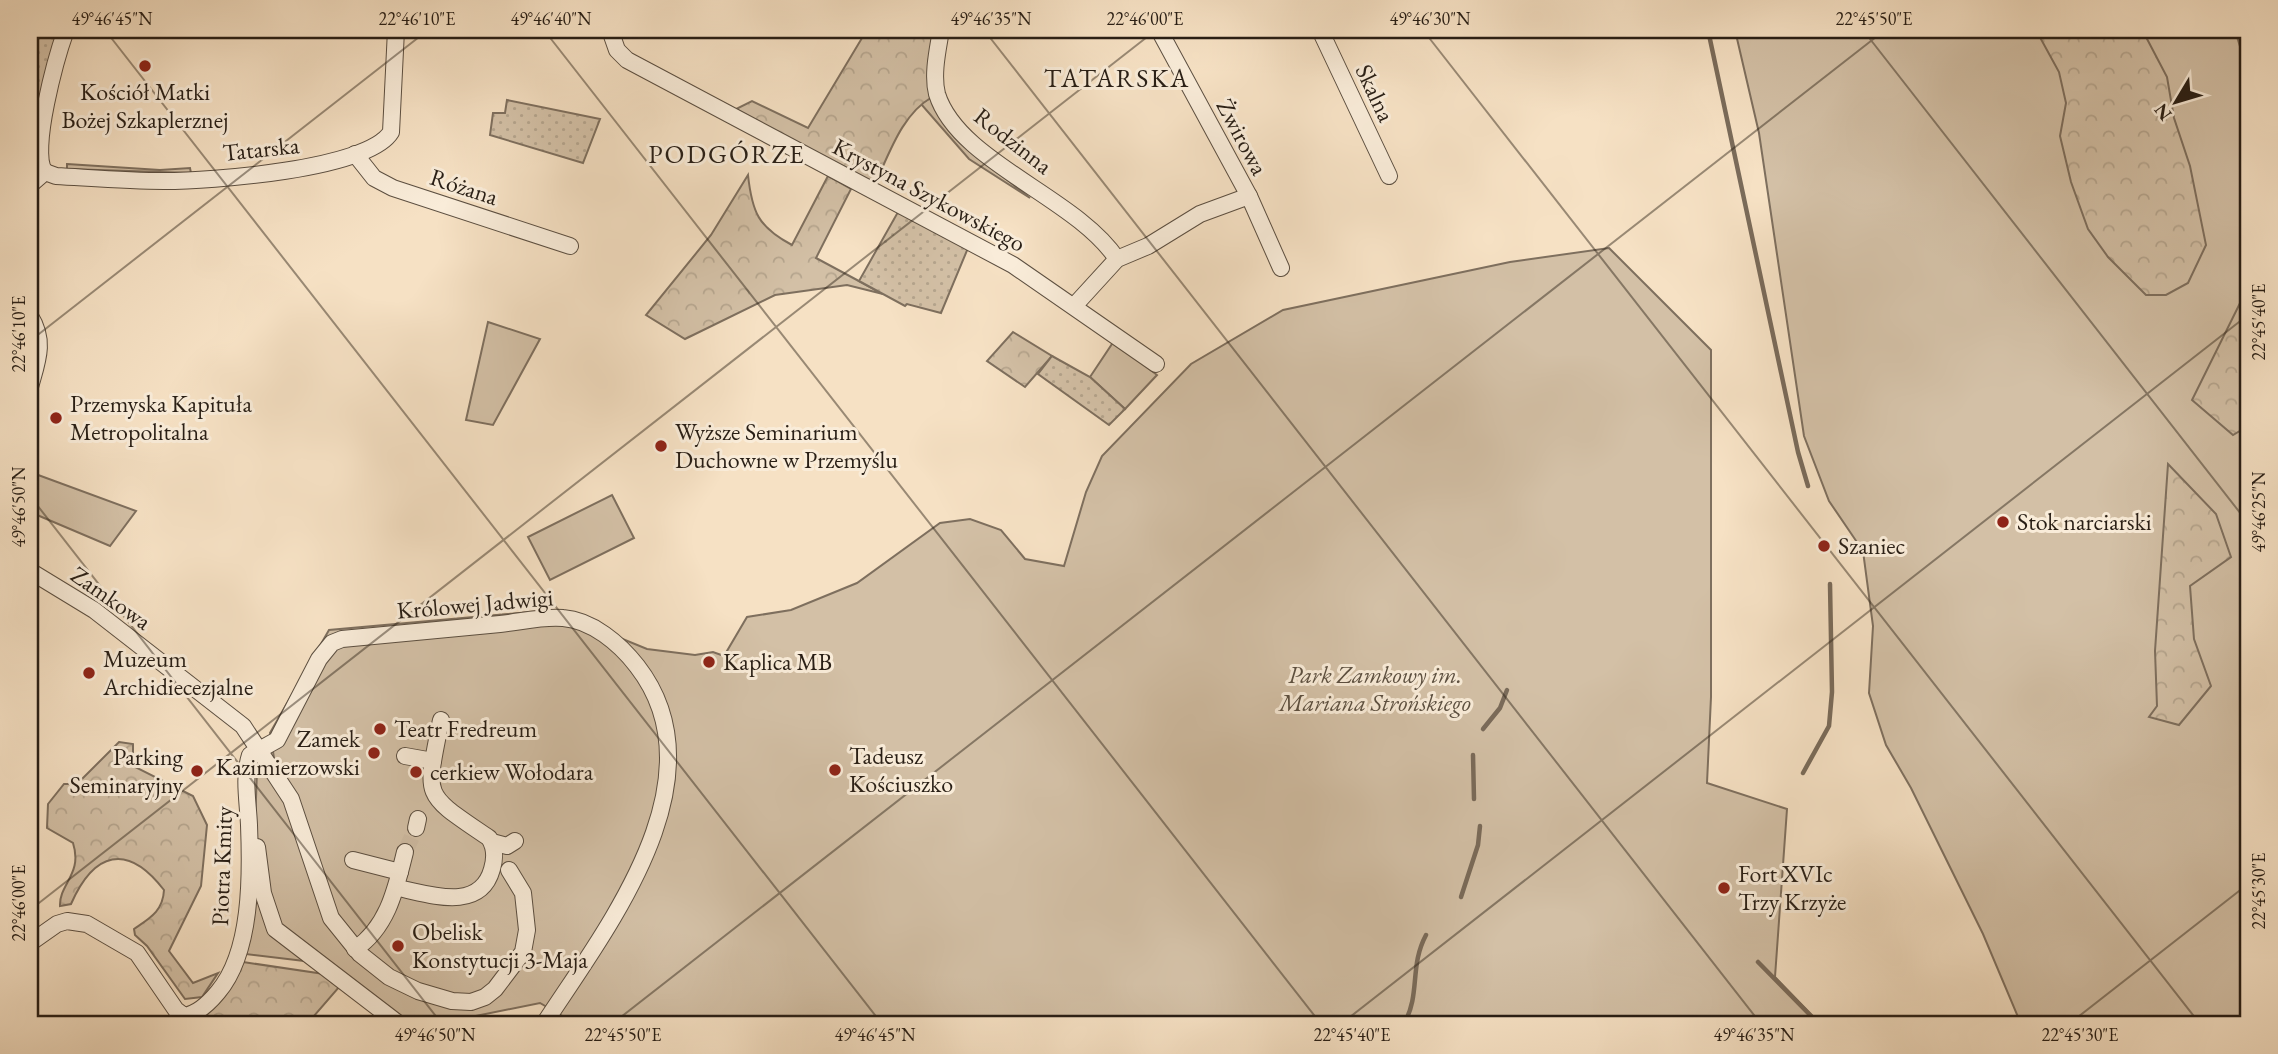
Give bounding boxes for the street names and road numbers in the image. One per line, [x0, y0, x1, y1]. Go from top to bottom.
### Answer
street label: Skalna [1349, 59, 1402, 127]
street label: Żwirowa [1210, 93, 1276, 181]
street label: Rodzinna [968, 100, 1059, 181]
street label: Tatarska [221, 129, 301, 168]
street label: Krystyna Szykowskiego [827, 131, 1031, 259]
street label: Różana [426, 161, 502, 212]
street label: Zamkowa [65, 559, 158, 637]
street label: Królowej Jadwigi [395, 581, 555, 626]
street label: Piotra Kmity [204, 805, 239, 926]

